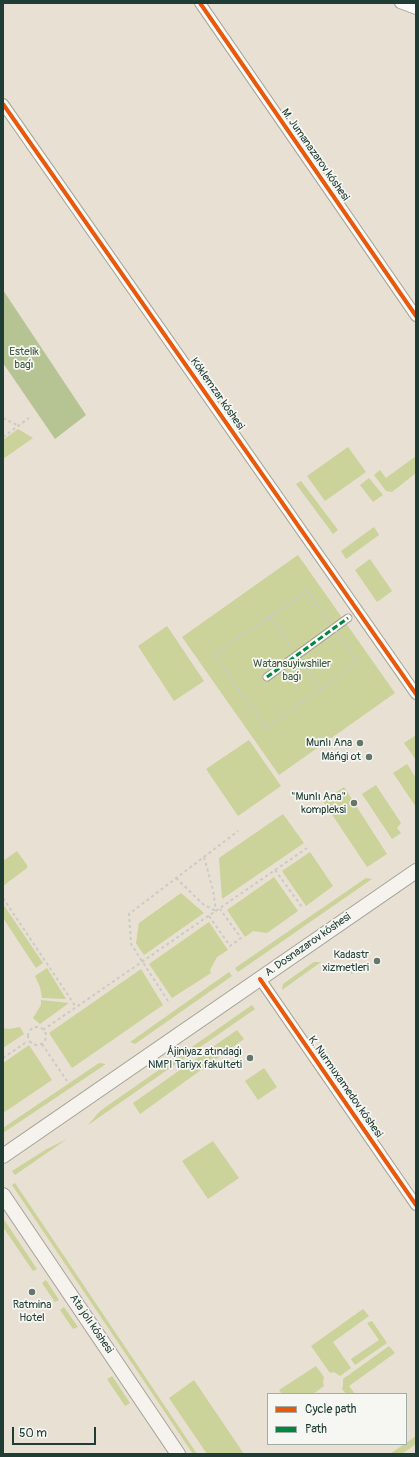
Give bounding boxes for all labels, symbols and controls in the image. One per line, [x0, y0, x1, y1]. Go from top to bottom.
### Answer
street label: M. Jumanazarov kóshesi [278, 106, 352, 204]
park label: Estelik baǵı [9, 345, 39, 371]
street label: Kóklemzar kóshesi [187, 355, 247, 433]
park label: Watansuyiwshiler baǵı [253, 657, 331, 683]
place label: Munlı Ana [306, 736, 352, 750]
marker: Munlı Ana [355, 738, 365, 748]
place label: Máńgi ot [321, 750, 361, 764]
marker: Máńgi ot [364, 752, 374, 762]
place label: "Munlı Ana" kompleksi [291, 790, 346, 816]
marker: "Munlı Ana" kompleksi [349, 798, 359, 808]
street label: A. Dosnazarov kóshesi [263, 910, 353, 980]
place label: Kadastr xizmetleri [322, 948, 369, 974]
marker: Kadastr xizmetleri [372, 956, 382, 966]
street label: K. Nurmuxamedov kóshesi [305, 1034, 385, 1140]
place label: Ájiniyaz atındaǵı NMPI Tariyx fakulteti [148, 1045, 242, 1071]
marker: Ájiniyaz atındaǵı NMPI Tariyx fakulteti [245, 1053, 255, 1063]
marker: Ratmina Hotel [27, 1287, 37, 1297]
street label: Ata jolı kóshesi [66, 1292, 116, 1356]
place label: Ratmina Hotel [13, 1298, 51, 1324]
legend [267, 1393, 407, 1445]
text: Cycle path [305, 1402, 356, 1417]
scale bar [14, 1419, 98, 1445]
text: Path [305, 1422, 327, 1437]
text: 50 m [19, 1426, 47, 1441]

